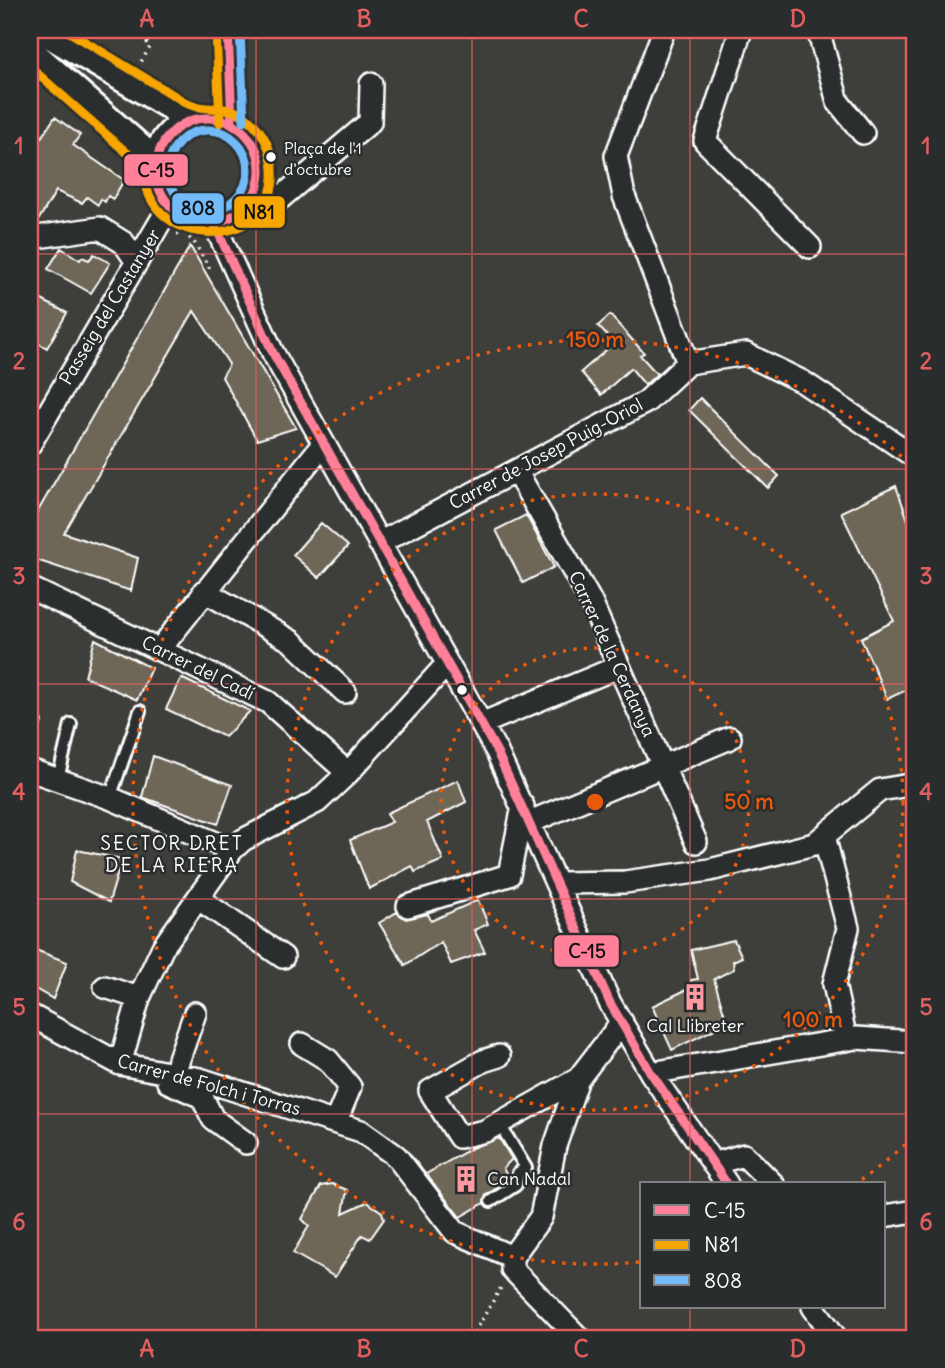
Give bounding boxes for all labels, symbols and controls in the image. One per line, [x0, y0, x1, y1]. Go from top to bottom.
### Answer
text: A [140, 4, 155, 33]
text: B [356, 4, 372, 33]
text: C [573, 4, 589, 33]
text: D [790, 4, 806, 33]
text: 1 [14, 131, 24, 160]
text: 1 [921, 131, 931, 160]
place label: Plaça de l'1 d'octubre [284, 138, 362, 179]
marker: Plaça de l'1 d'octubre [264, 150, 278, 164]
line badge: C-15 [123, 153, 189, 187]
text: C-15 [137, 158, 175, 182]
line badge: 808 [171, 192, 225, 225]
line badge: N81 [233, 195, 286, 229]
text: 808 [181, 196, 215, 220]
text: N81 [243, 200, 275, 224]
street label: Passeig del Castanyer [54, 224, 166, 389]
text: 150 m [566, 326, 624, 353]
text: 2 [13, 346, 26, 375]
text: 2 [920, 346, 933, 375]
street label: Carrer de Josep Puig-Oriol [445, 393, 647, 514]
text: 3 [12, 561, 26, 590]
text: 3 [919, 561, 933, 590]
street label: Carrer de la Cerdanya [564, 567, 661, 740]
street label: Carrer del Cadí [138, 630, 258, 705]
unlabelled marker [455, 683, 469, 697]
text: 4 [12, 777, 26, 806]
text: 4 [919, 777, 933, 806]
text: 50 m [724, 788, 774, 815]
centre of rings [583, 790, 607, 814]
district label: SECTOR DRET DE LA RIERA [100, 831, 244, 877]
line badge: C-15 [553, 934, 620, 968]
text: C-15 [568, 939, 606, 963]
building icon: Cal Llibreter [680, 982, 710, 1012]
text: 5 [12, 992, 26, 1021]
text: 5 [919, 992, 933, 1021]
text: 100 m [783, 1006, 843, 1033]
place label: Cal Llibreter [646, 1014, 744, 1037]
street label: Carrer de Folch i Torras [115, 1049, 303, 1120]
building icon: Can Nadal [451, 1164, 481, 1194]
place label: Can Nadal [487, 1167, 571, 1190]
legend [640, 1182, 886, 1308]
text: C-15 [704, 1197, 746, 1224]
text: 6 [12, 1207, 26, 1236]
text: 6 [919, 1207, 933, 1236]
text: N81 [704, 1231, 739, 1258]
text: 808 [704, 1267, 742, 1294]
text: A [140, 1334, 155, 1363]
text: B [356, 1334, 372, 1363]
text: C [573, 1334, 589, 1363]
text: D [790, 1334, 806, 1363]

